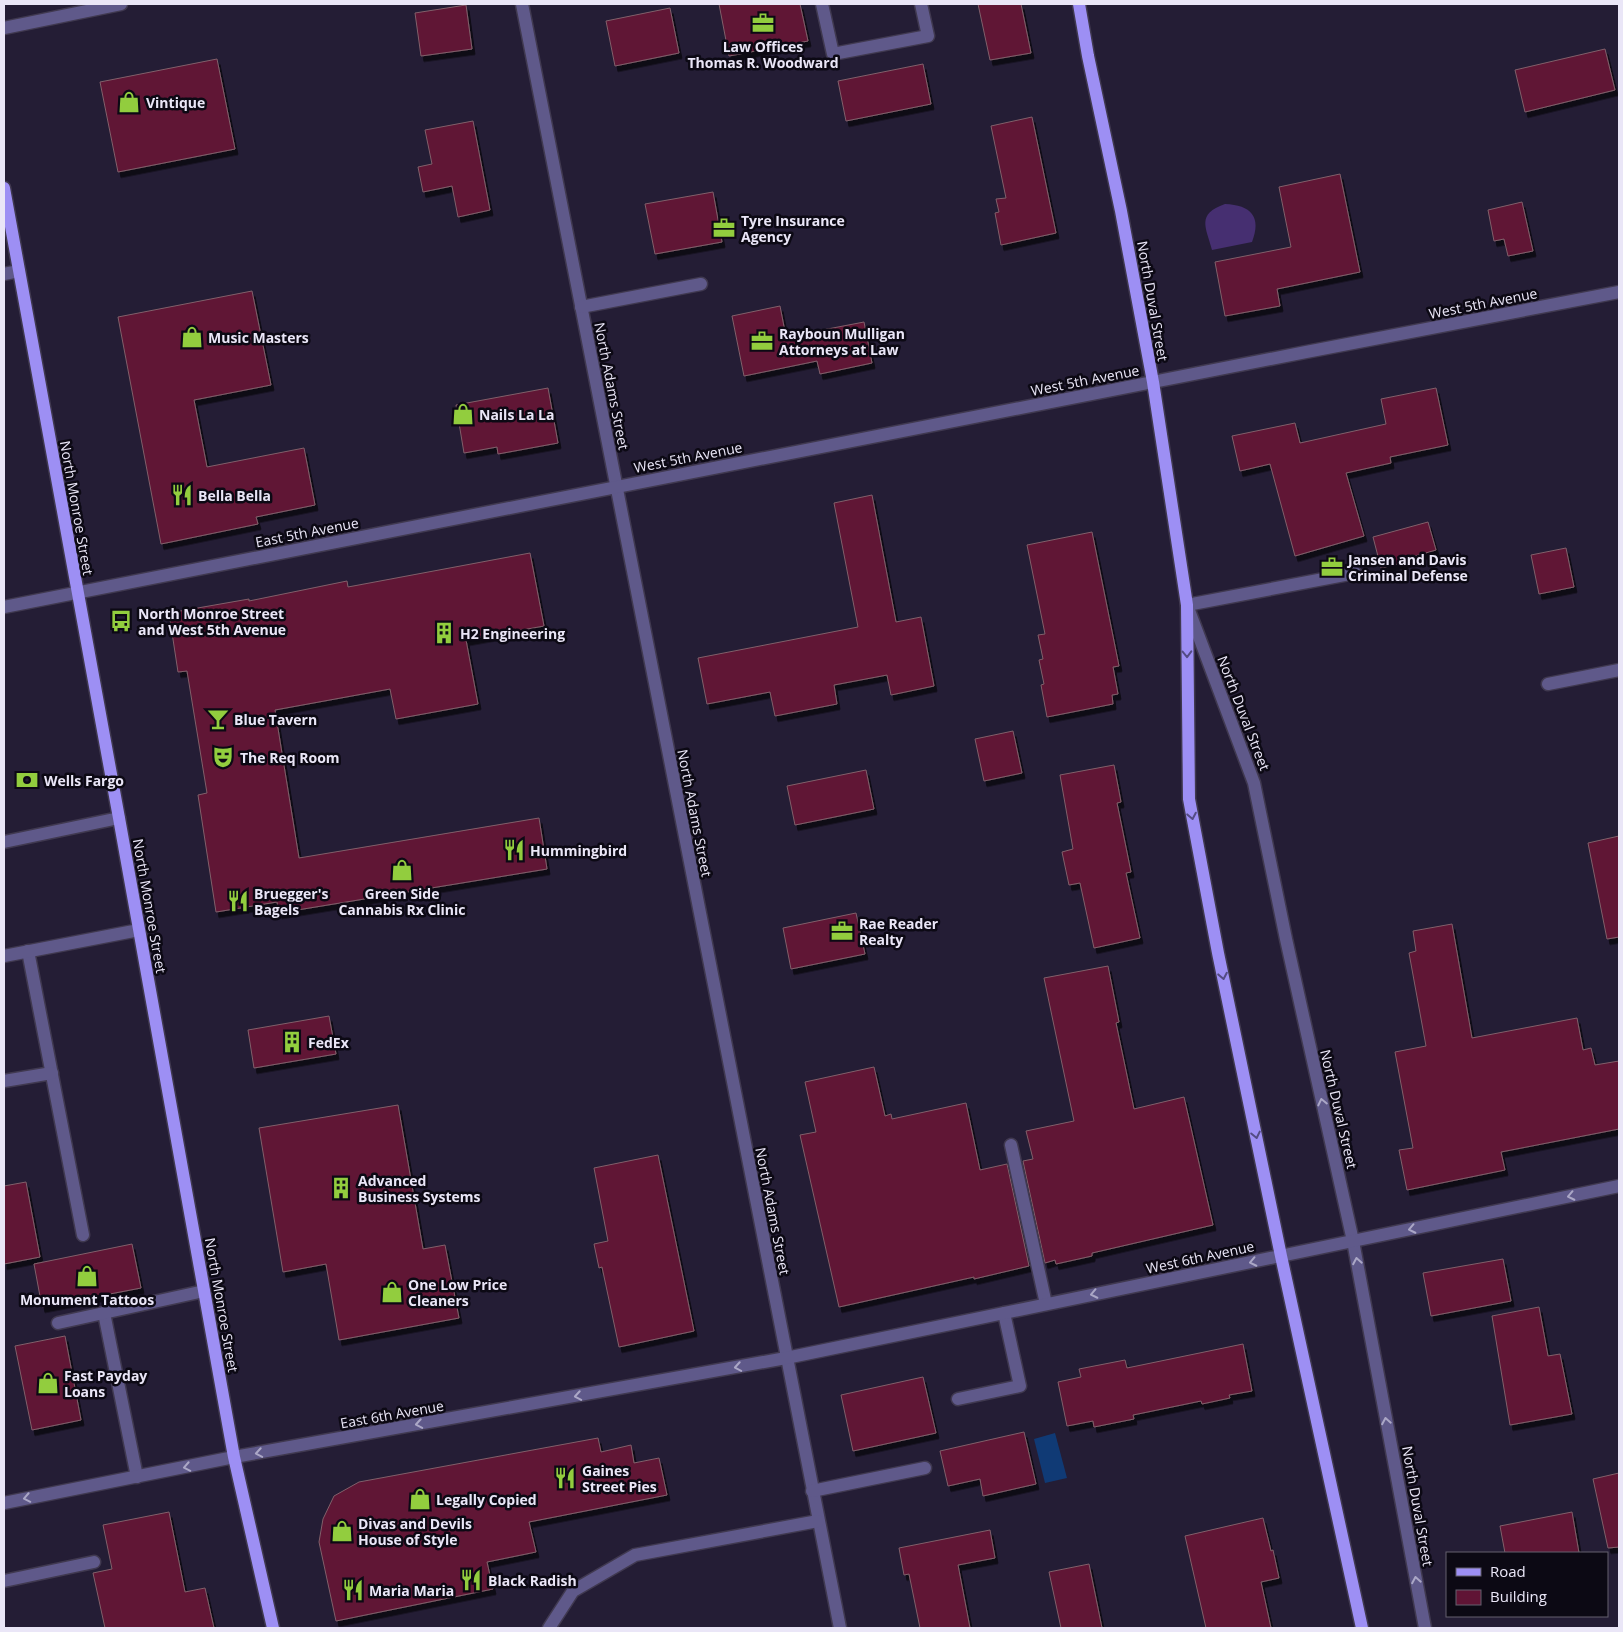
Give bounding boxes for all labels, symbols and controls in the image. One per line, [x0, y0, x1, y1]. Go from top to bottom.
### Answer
office icon: Law Offices Thomas R. Woodward [750, 10, 776, 36]
place label: Law Offices Thomas R. Woodward [687, 37, 839, 72]
shop icon: Vintique [116, 89, 142, 115]
place label: Vintique [146, 93, 205, 112]
place label: Tyre Insurance Agency [741, 211, 845, 246]
office icon: Tyre Insurance Agency [711, 215, 737, 241]
street label: North Duval Street [1133, 239, 1173, 363]
street label: West 5th Avenue [1427, 283, 1539, 323]
street label: North Adams Street [590, 321, 634, 451]
shop icon: Music Masters [179, 324, 205, 350]
place label: Rayboun Mulligan Attorneys at Law [779, 324, 905, 359]
place label: Music Masters [208, 328, 309, 347]
office icon: Rayboun Mulligan Attorneys at Law [749, 328, 775, 354]
street label: West 5th Avenue [1029, 360, 1141, 400]
shop icon: Nails La La [450, 401, 476, 427]
place label: Nails La La [479, 405, 554, 424]
street label: West 5th Avenue [632, 437, 744, 477]
street label: North Monroe Street [56, 439, 98, 577]
restaurant icon: Bella Bella [169, 482, 195, 508]
place label: Bella Bella [198, 486, 271, 505]
street label: East 5th Avenue [254, 513, 360, 551]
place label: Jansen and Davis Criminal Defense [1346, 550, 1468, 585]
office icon: Jansen and Davis Criminal Defense [1319, 554, 1345, 580]
place label: North Monroe Street and West 5th Avenue [138, 604, 286, 639]
bus stop icon: North Monroe Street and West 5th Avenue [108, 608, 134, 634]
building icon: H2 Engineering [431, 620, 457, 646]
place label: H2 Engineering [460, 624, 565, 643]
one-way arrow [1182, 650, 1193, 658]
street label: North Duval Street [1213, 653, 1275, 773]
bar icon: Blue Tavern [205, 706, 231, 732]
place label: Blue Tavern [234, 710, 317, 729]
theatre icon: The Req Room [210, 744, 236, 770]
place label: The Req Room [240, 748, 340, 767]
street label: North Adams Street [673, 748, 717, 878]
bank icon: Wells Fargo [14, 767, 40, 793]
place label: Wells Fargo [44, 771, 124, 790]
one-way arrow [1187, 812, 1197, 821]
street label: North Monroe Street [129, 837, 171, 975]
restaurant icon: Hummingbird [501, 837, 527, 863]
place label: Hummingbird [530, 841, 627, 860]
shop icon: Green Side Cannabis Rx Clinic [389, 857, 415, 883]
place label: Bruegger's Bagels [254, 884, 328, 919]
place label: Green Side Cannabis Rx Clinic [338, 884, 466, 919]
restaurant icon: Bruegger's Bagels [225, 888, 251, 914]
place label: Rae Reader Realty [859, 914, 939, 949]
office icon: Rae Reader Realty [829, 918, 855, 944]
one-way arrow [1217, 971, 1228, 980]
building icon: FedEx [279, 1029, 305, 1055]
place label: FedEx [308, 1033, 350, 1052]
street label: North Duval Street [1316, 1048, 1362, 1170]
one-way arrow [1317, 1098, 1328, 1106]
one-way arrow [1250, 1131, 1261, 1139]
street label: North Adams Street [751, 1146, 795, 1276]
place label: Advanced Business Systems [358, 1171, 481, 1206]
building icon: Advanced Business Systems [328, 1175, 354, 1201]
one-way arrow [1567, 1190, 1576, 1201]
one-way arrow [1408, 1223, 1417, 1234]
street label: North Monroe Street [201, 1236, 243, 1374]
street label: West 6th Avenue [1144, 1236, 1256, 1278]
one-way arrow [1249, 1256, 1258, 1267]
one-way arrow [1352, 1256, 1362, 1265]
shop icon: Monument Tattoos [74, 1263, 100, 1289]
place label: One Low Price Cleaners [408, 1275, 507, 1310]
shop icon: One Low Price Cleaners [379, 1279, 405, 1305]
one-way arrow [1090, 1289, 1098, 1299]
place label: Monument Tattoos [20, 1290, 154, 1309]
one-way arrow [734, 1361, 743, 1371]
place label: Fast Payday Loans [64, 1366, 147, 1401]
shop icon: Fast Payday Loans [35, 1370, 61, 1396]
one-way arrow [574, 1390, 583, 1400]
street label: East 6th Avenue [339, 1396, 445, 1432]
one-way arrow [1382, 1416, 1392, 1425]
one-way arrow [414, 1419, 423, 1429]
street label: North Duval Street [1398, 1444, 1438, 1568]
one-way arrow [254, 1448, 263, 1458]
one-way arrow [182, 1461, 191, 1472]
place label: Gaines Street Pies [582, 1461, 657, 1496]
restaurant icon: Gaines Street Pies [552, 1465, 578, 1491]
shop icon: Legally Copied [407, 1486, 433, 1512]
place label: Legally Copied [436, 1490, 537, 1509]
one-way arrow [23, 1493, 32, 1503]
place label: Divas and Devils House of Style [358, 1514, 472, 1549]
shop icon: Divas and Devils House of Style [329, 1518, 355, 1544]
legend [1446, 1552, 1608, 1617]
text: Road [1490, 1561, 1526, 1581]
restaurant icon: Black Radish [458, 1567, 484, 1593]
place label: Black Radish [488, 1571, 577, 1590]
one-way arrow [1411, 1576, 1422, 1585]
restaurant icon: Maria Maria [340, 1577, 366, 1603]
place label: Maria Maria [369, 1581, 454, 1600]
text: Building [1490, 1586, 1547, 1606]

